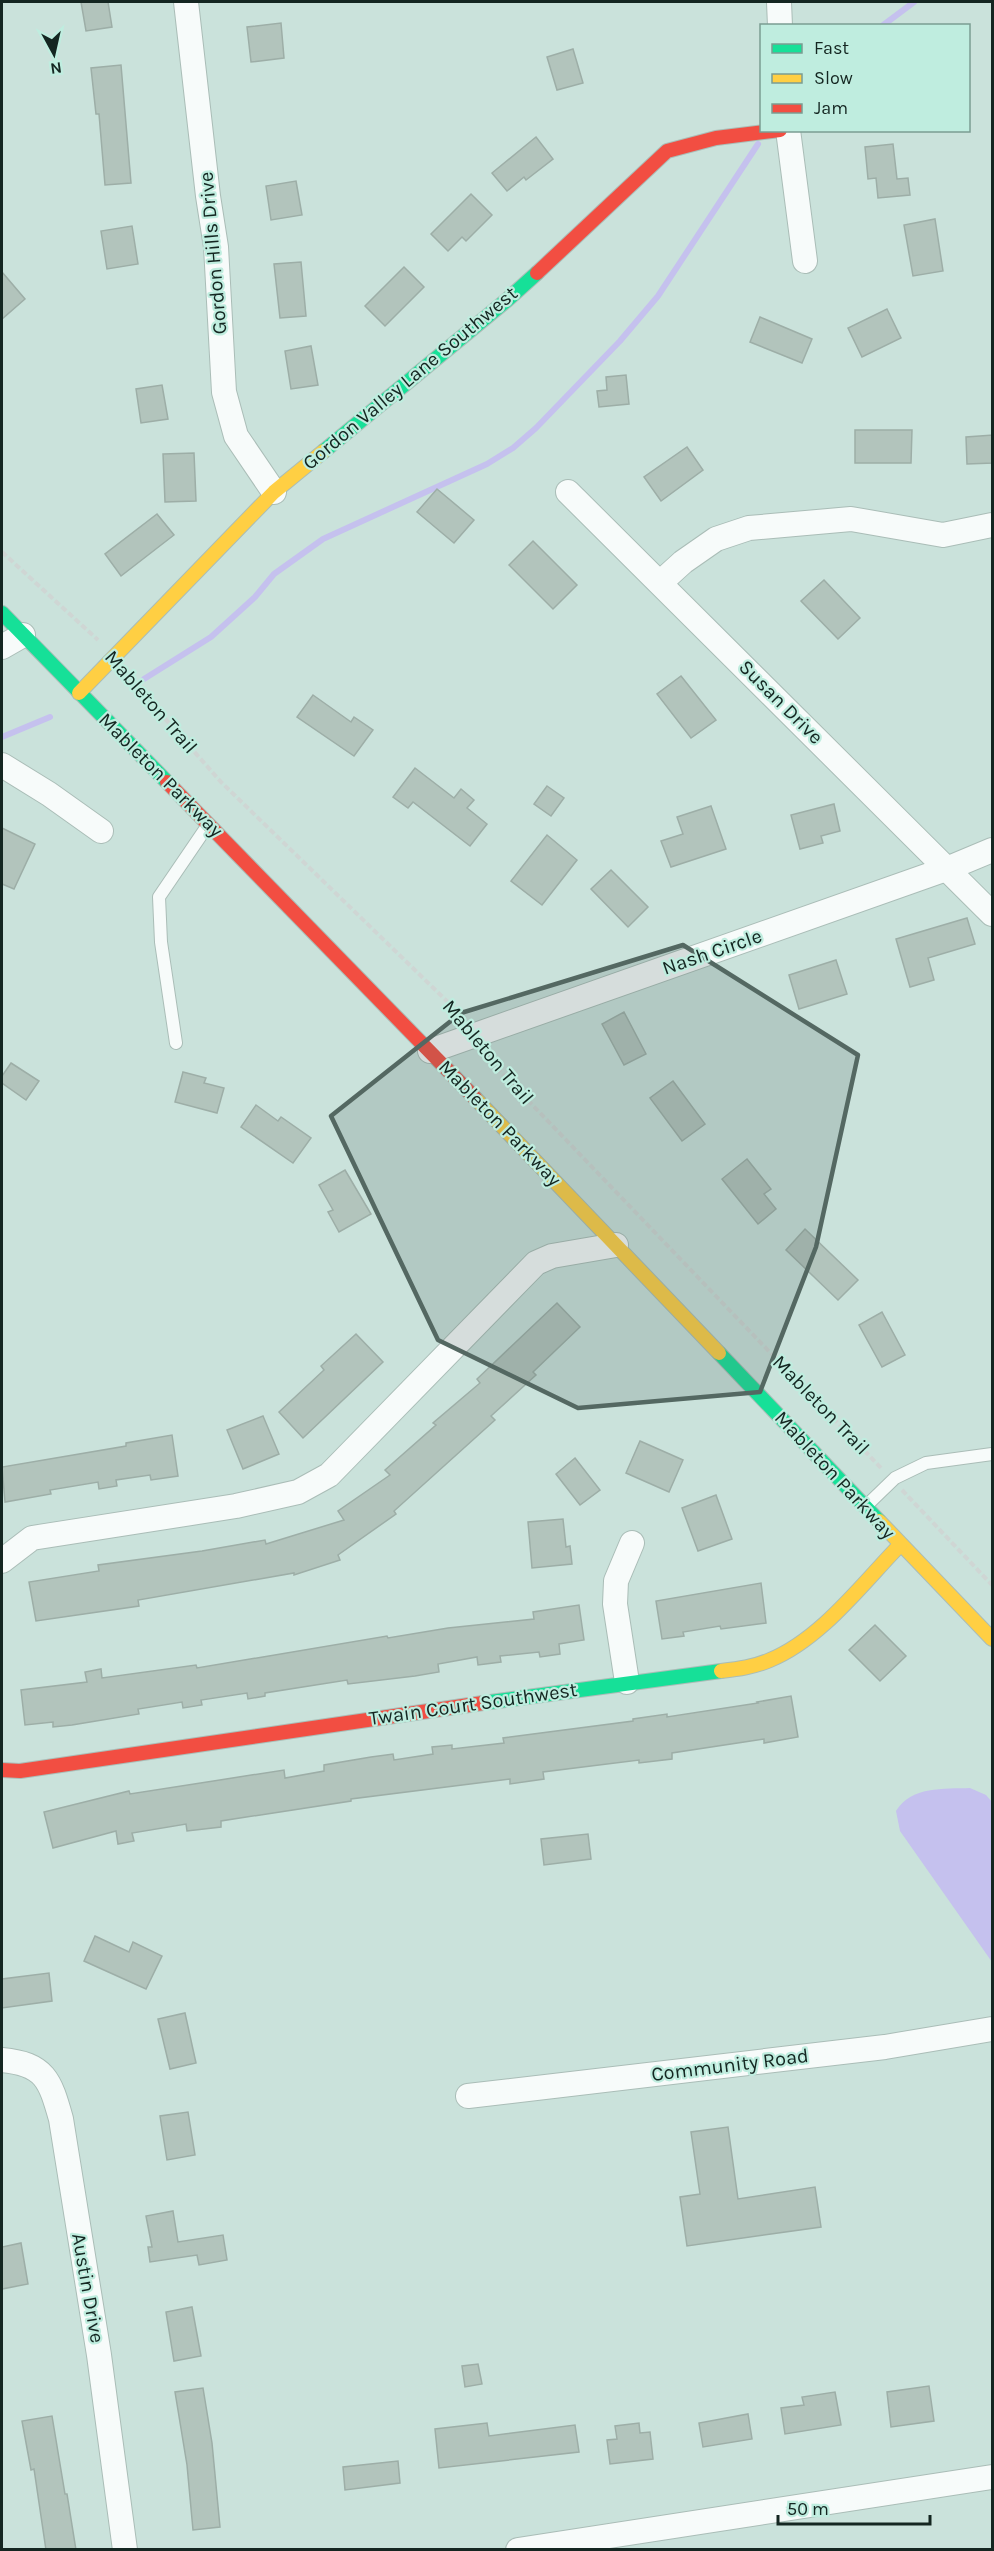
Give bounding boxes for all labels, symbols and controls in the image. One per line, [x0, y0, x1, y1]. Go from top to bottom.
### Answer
north arrow [24, 24, 84, 84]
legend [760, 24, 970, 132]
text: Fast [814, 37, 849, 59]
text: N [49, 58, 63, 79]
text: Slow [814, 67, 853, 89]
text: Jam [814, 97, 848, 119]
street label: Gordon Hills Drive [194, 171, 232, 335]
street label: Gordon Valley Lane Southwest [298, 281, 522, 474]
street label: Mableton Trail [100, 646, 202, 758]
street label: Susan Drive [734, 655, 828, 749]
street label: Mableton Parkway [94, 708, 228, 842]
street label: Nash Circle [659, 924, 765, 980]
street label: Mableton Trail [438, 995, 538, 1109]
street label: Mableton Parkway [434, 1055, 566, 1191]
street label: Mableton Trail [768, 1351, 874, 1459]
street label: Mableton Parkway [770, 1406, 900, 1544]
street label: Twain Court Southwest [367, 1678, 579, 1730]
street label: Community Road [650, 2044, 810, 2086]
street label: Austin Drive [67, 2231, 109, 2345]
scale bar [778, 2488, 930, 2526]
text: 50 m [787, 2498, 829, 2520]

